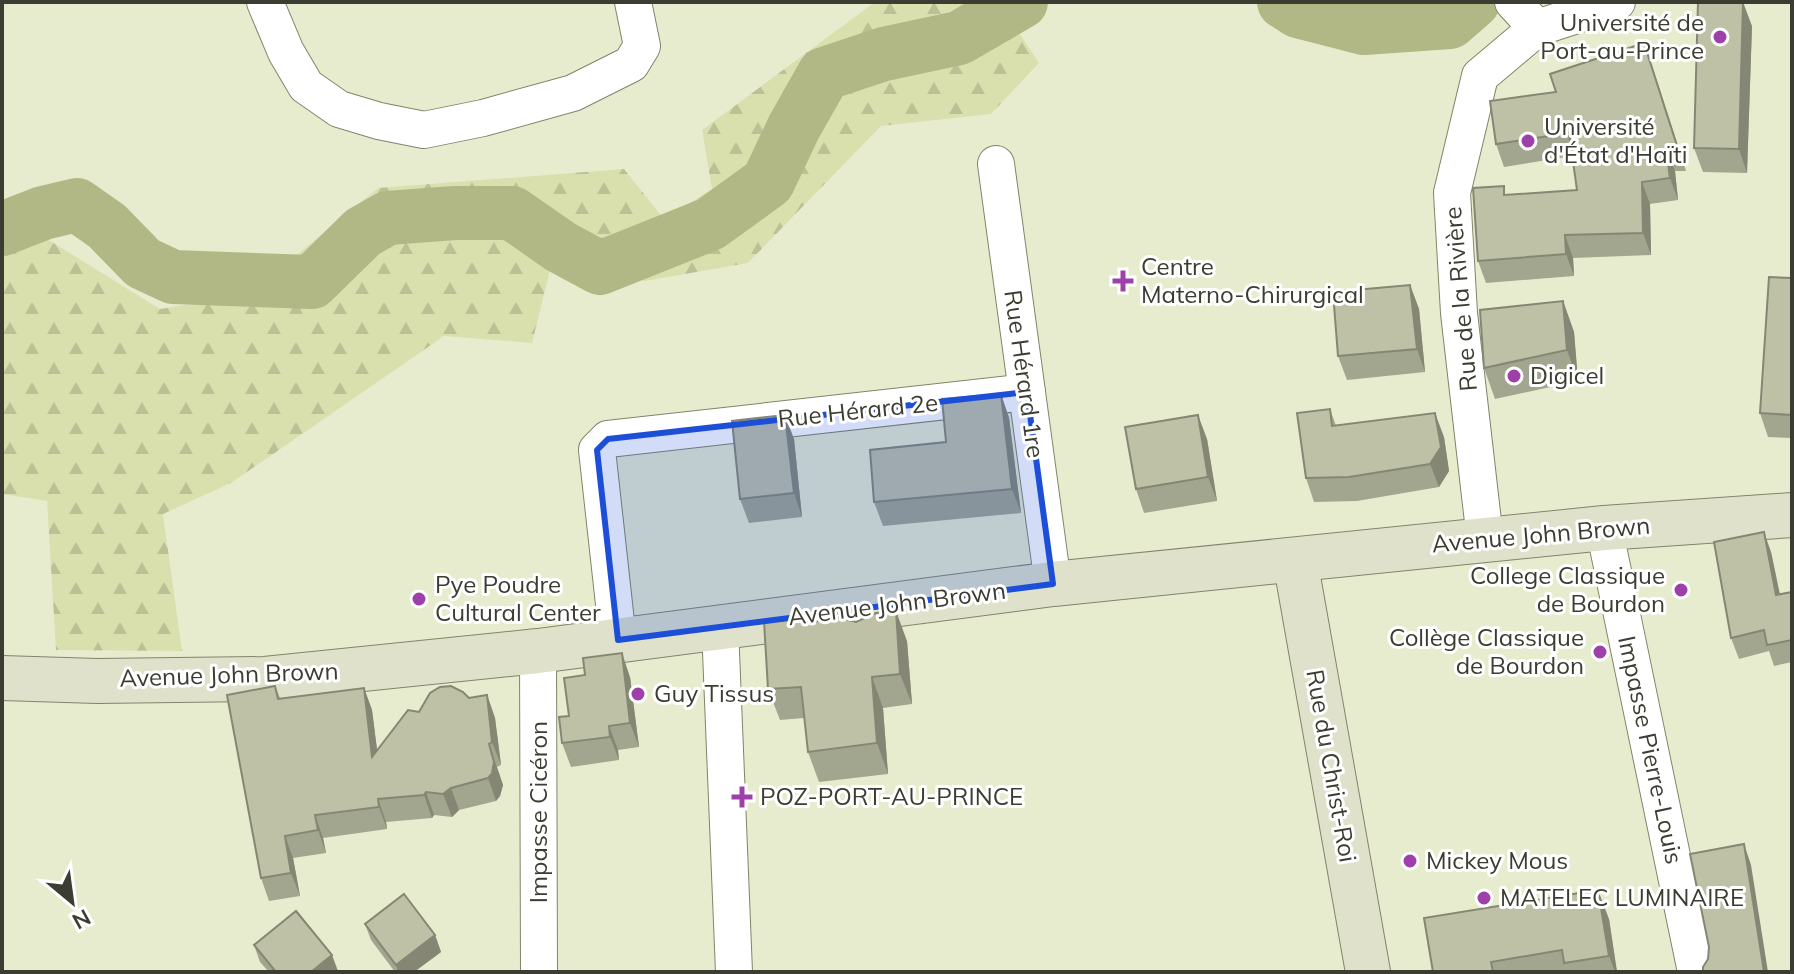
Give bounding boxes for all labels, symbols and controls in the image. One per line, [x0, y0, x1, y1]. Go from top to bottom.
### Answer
place label: Université de Port-au-Prince [1540, 7, 1704, 65]
marker: Université de Port-au-Prince [1711, 28, 1729, 46]
place label: Université d'État d'Haïti [1544, 111, 1687, 169]
marker: Université d'État d'Haïti [1519, 132, 1537, 150]
street label: Rue de la Rivière [1437, 205, 1483, 393]
place label: Centre Materno-Chirurgical [1141, 251, 1364, 309]
marker: Centre Materno-Chirurgical [1112, 270, 1134, 292]
street label: Rue Hérard 1re [998, 288, 1052, 460]
place label: Digicel [1530, 360, 1604, 390]
marker: Digicel [1505, 367, 1523, 385]
street label: Rue Hérard 2e [776, 387, 939, 433]
street label: Avenue John Brown [1430, 510, 1651, 558]
place label: College Classique de Bourdon [1470, 560, 1665, 618]
place label: Pye Poudre Cultural Center [435, 569, 601, 627]
street label: Avenue John Brown [786, 575, 1007, 631]
marker: College Classique de Bourdon [1672, 581, 1690, 599]
marker: Pye Poudre Cultural Center [410, 590, 428, 608]
place label: Collège Classique de Bourdon [1389, 622, 1584, 680]
street label: Impasse Pierre-Louis [1612, 633, 1690, 867]
marker: Collège Classique de Bourdon [1591, 643, 1609, 661]
street label: Avenue John Brown [119, 655, 339, 693]
street label: Rue du Christ-Roi [1300, 667, 1364, 865]
place label: Guy Tissus [654, 678, 774, 708]
marker: Guy Tissus [629, 685, 647, 703]
street label: Impasse Cicéron [523, 721, 553, 903]
place label: POZ-PORT-AU-PRINCE [760, 781, 1023, 811]
marker: POZ-PORT-AU-PRINCE [731, 786, 753, 808]
place label: Mickey Mous [1426, 845, 1568, 875]
marker: Mickey Mous [1401, 852, 1419, 870]
north arrow [32, 862, 112, 942]
place label: MATELEC LUMINAIRE [1500, 882, 1744, 912]
marker: MATELEC LUMINAIRE [1475, 889, 1493, 907]
text: N [68, 903, 96, 936]

